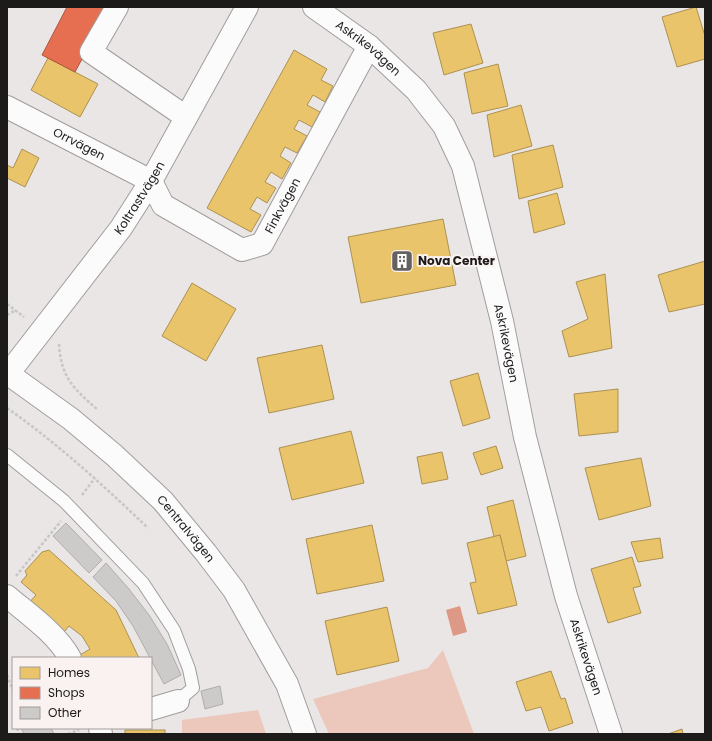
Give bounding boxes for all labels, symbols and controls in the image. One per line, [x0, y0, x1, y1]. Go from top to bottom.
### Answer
street label: Askrikevägen [332, 16, 405, 79]
street label: Orrvägen [50, 123, 108, 164]
street label: Koltrastvägen [110, 158, 168, 238]
street label: Finkvägen [260, 175, 304, 236]
building icon: Nova Center [389, 248, 415, 274]
place label: Nova Center [418, 252, 495, 269]
street label: Askrikevägen [490, 302, 523, 384]
street label: Centralvägen [154, 491, 219, 566]
street label: Askrikevägen [566, 616, 607, 697]
legend [12, 657, 152, 729]
text: Homes [48, 664, 90, 681]
text: Shops [48, 684, 85, 701]
text: Other [48, 704, 82, 721]

